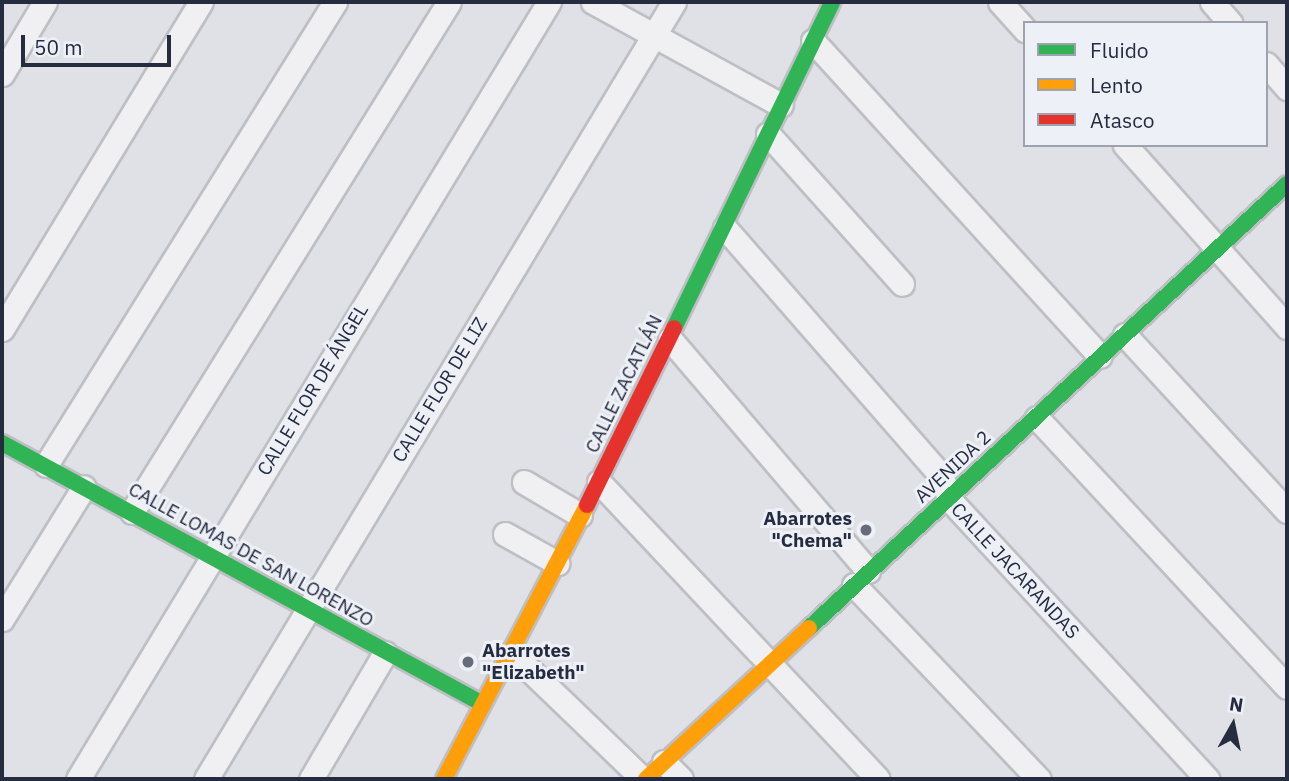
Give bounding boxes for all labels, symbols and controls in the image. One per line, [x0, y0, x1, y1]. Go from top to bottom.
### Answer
scale bar [24, 21, 175, 65]
legend [1023, 21, 1268, 147]
text: 50 m [34, 33, 83, 61]
text: Fluido [1090, 36, 1149, 64]
text: Lento [1090, 71, 1143, 99]
text: Atasco [1090, 106, 1154, 134]
street label: CALLE FLOR DE ÁNGEL [253, 300, 373, 480]
street label: CALLE ZACATLÁN [581, 311, 667, 457]
street label: CALLE FLOR DE LIZ [388, 314, 492, 466]
street label: AVENIDA 2 [910, 426, 996, 508]
street label: CALLE LOMAS DE SAN LORENZO [124, 478, 378, 632]
street label: CALLE JACARANDAS [946, 498, 1084, 644]
place label: Abarrotes "Chema" [763, 508, 852, 552]
marker: Abarrotes "Chema" [858, 522, 874, 538]
place label: Abarrotes "Elizabeth" [482, 640, 585, 684]
marker: Abarrotes "Elizabeth" [460, 654, 476, 670]
north arrow [1198, 690, 1268, 760]
text: N [1228, 691, 1245, 717]

